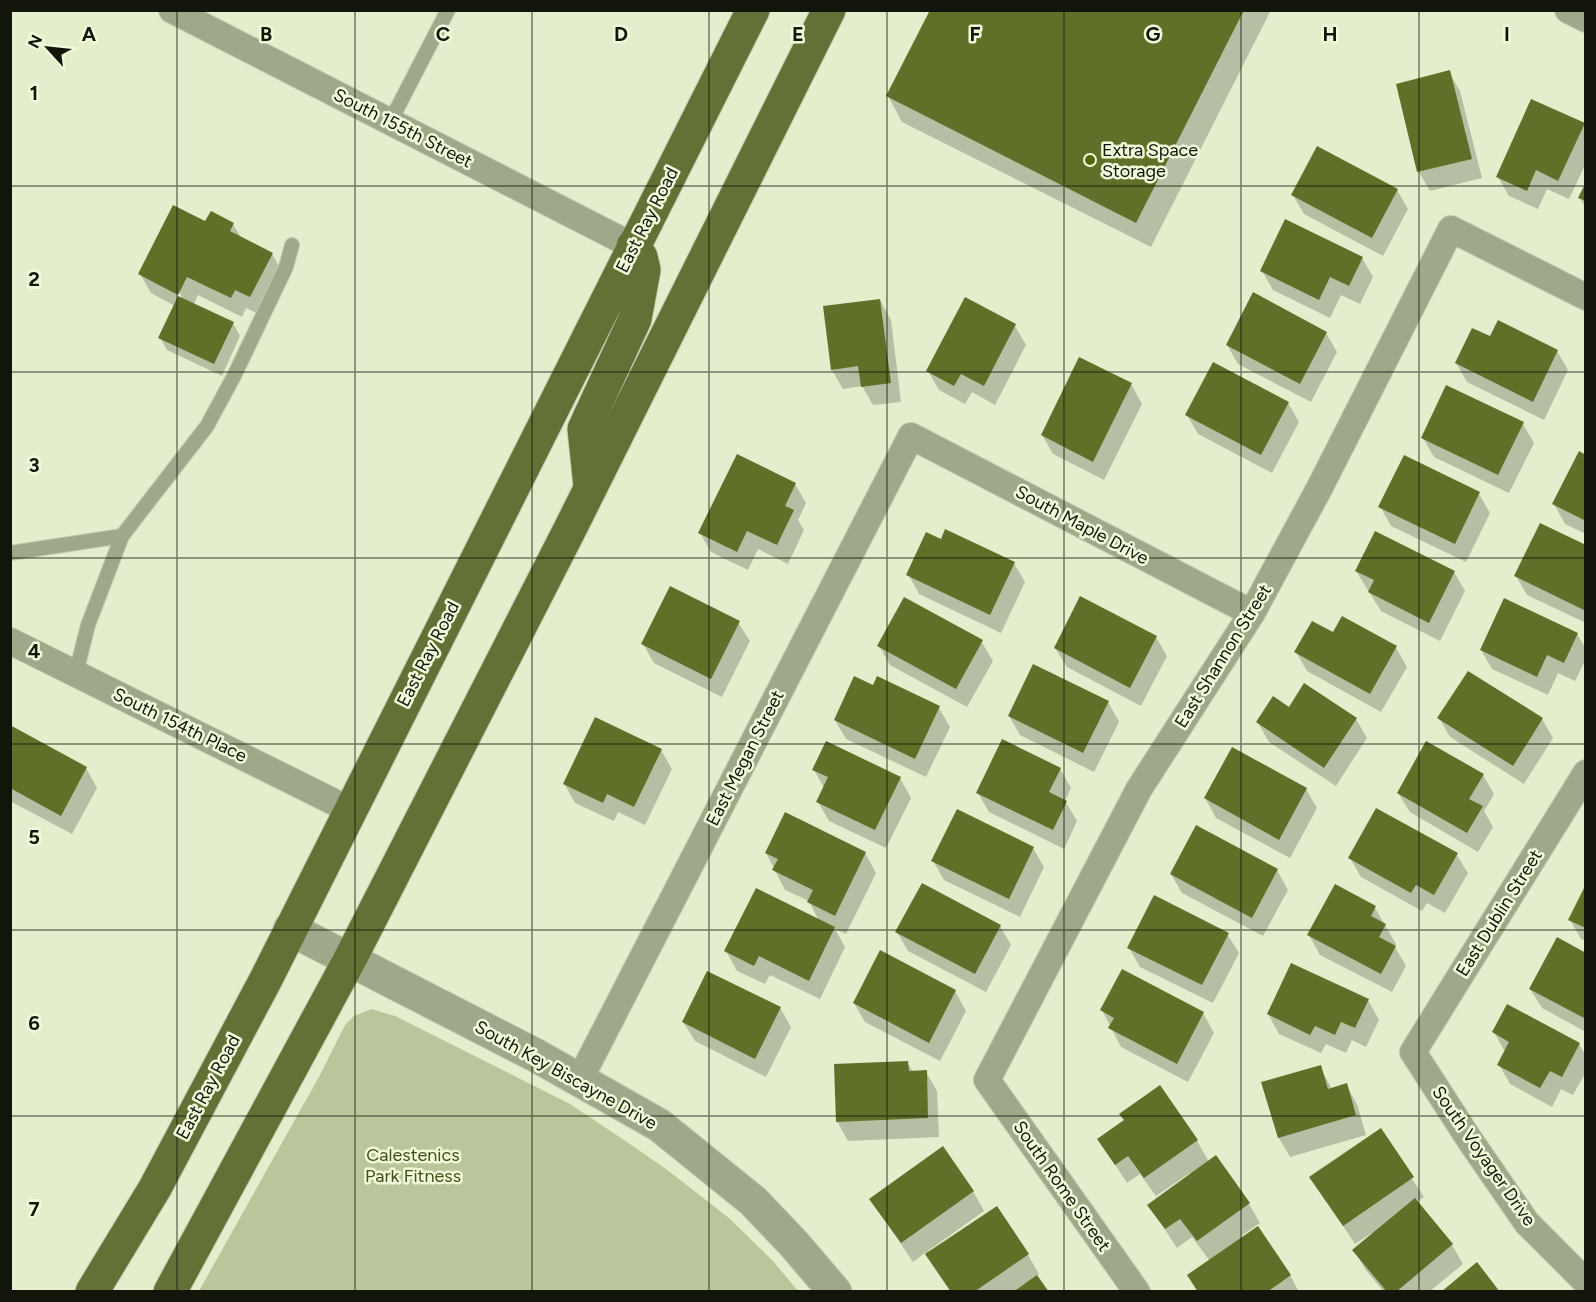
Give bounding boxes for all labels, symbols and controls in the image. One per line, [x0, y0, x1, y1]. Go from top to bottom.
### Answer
north arrow [18, 18, 78, 78]
text: A [82, 22, 97, 46]
text: B [260, 22, 272, 46]
text: C [436, 22, 450, 46]
text: D [614, 22, 628, 46]
text: E [792, 22, 804, 46]
text: F [969, 22, 981, 46]
text: G [1146, 22, 1161, 46]
text: H [1323, 22, 1338, 46]
text: I [1504, 22, 1510, 46]
text: N [24, 32, 46, 51]
text: 1 [30, 81, 38, 105]
street label: South 155th Street [330, 84, 476, 173]
place label: Extra Space Storage [1102, 139, 1198, 182]
marker: Extra Space Storage [1083, 153, 1097, 167]
street label: East Ray Road [611, 164, 683, 276]
text: 2 [28, 267, 40, 291]
text: 3 [28, 453, 40, 477]
street label: South Maple Drive [1012, 481, 1153, 569]
street label: East Shannon Street [1170, 580, 1276, 732]
street label: East Ray Road [392, 598, 464, 710]
text: 4 [28, 639, 41, 663]
street label: South 154th Place [109, 683, 251, 767]
street label: East Megan Street [701, 686, 789, 829]
text: 5 [28, 825, 40, 849]
street label: East Dublin Street [1451, 845, 1547, 981]
text: 6 [28, 1011, 40, 1035]
street label: South Key Biscayne Drive [471, 1016, 661, 1134]
street label: East Ray Road [171, 1031, 245, 1143]
street label: South Voyager Drive [1427, 1082, 1541, 1230]
street label: South Rome Street [1009, 1116, 1115, 1256]
park label: Calestenics Park Fitness [365, 1144, 461, 1187]
text: 7 [28, 1197, 40, 1221]

